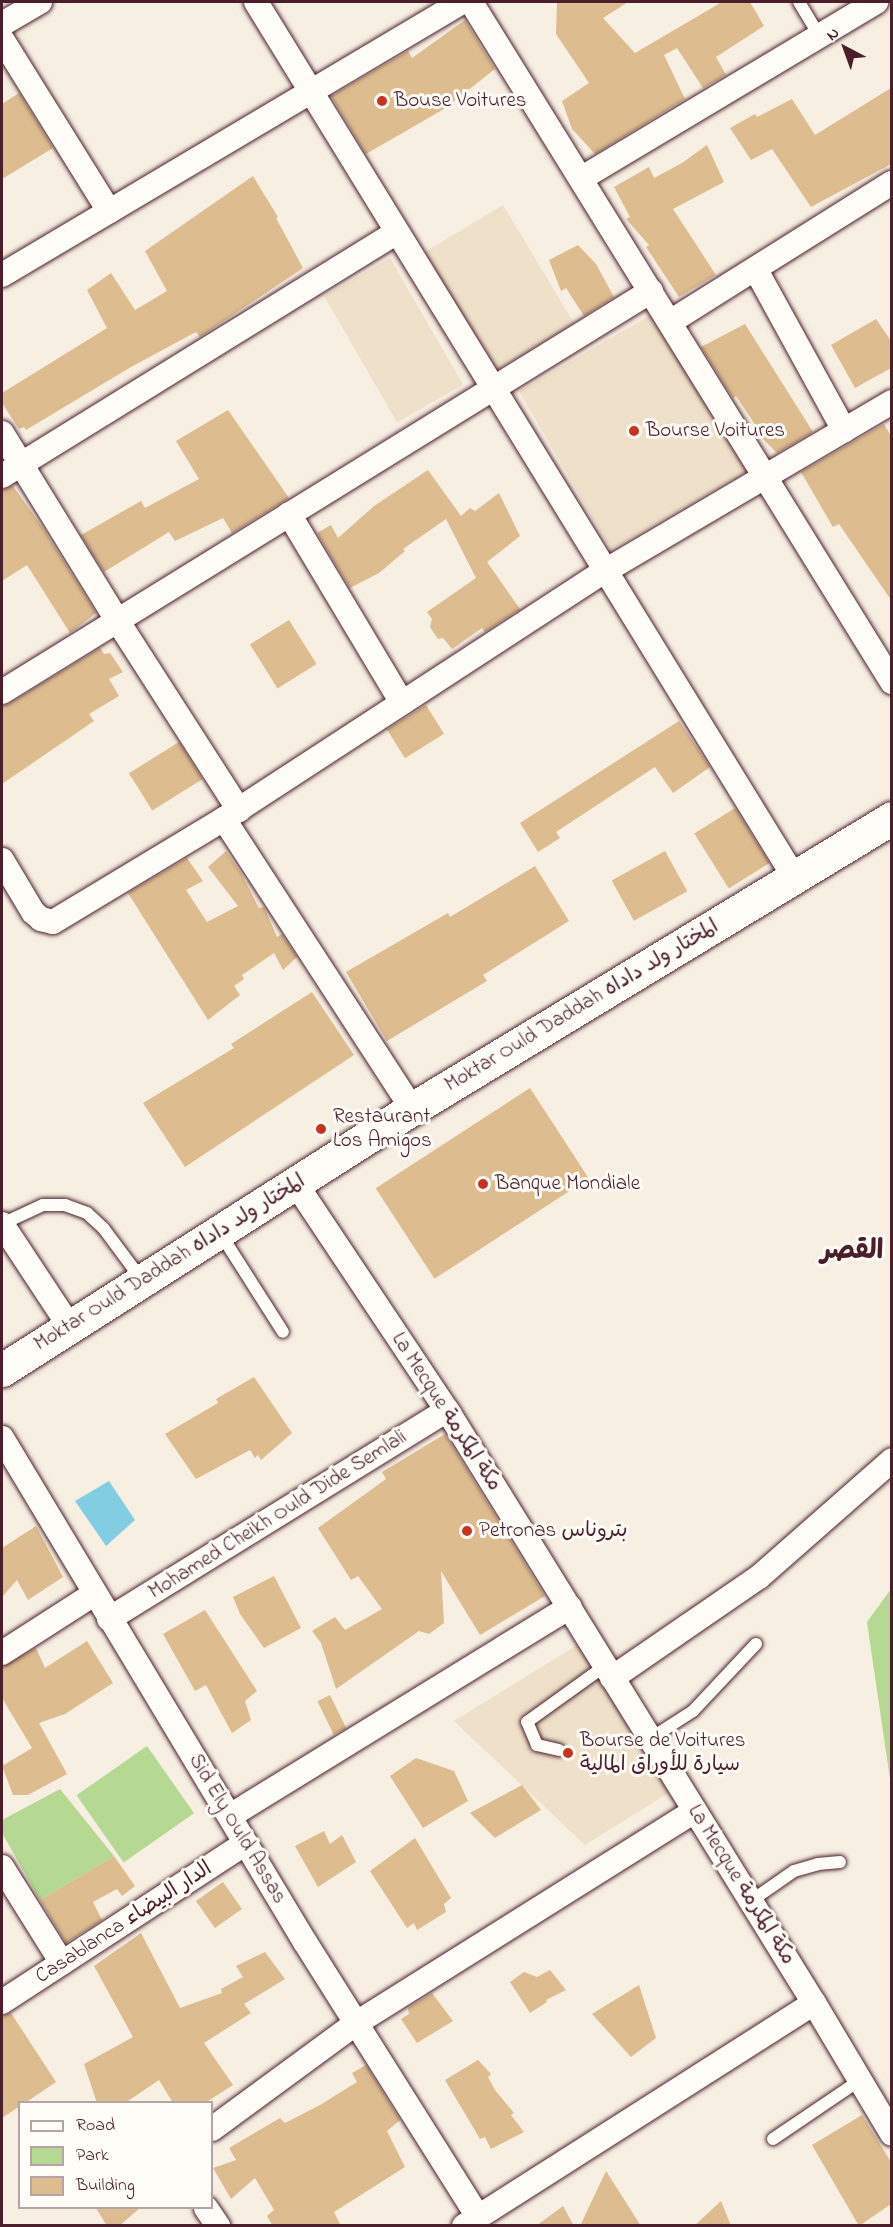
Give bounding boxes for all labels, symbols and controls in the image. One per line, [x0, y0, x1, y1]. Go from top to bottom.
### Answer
north arrow [815, 18, 875, 78]
text: N [821, 22, 845, 47]
place label: Bouse Voitures [394, 88, 527, 114]
marker: Bouse Voitures [375, 94, 389, 108]
place label: Bourse Voitures [646, 418, 785, 444]
marker: Bourse Voitures [627, 424, 641, 438]
street label: Moktar Ould Daddah المختار ولد داداه [441, 914, 723, 1098]
place label: Restaurant Los Amigos [333, 1104, 432, 1154]
marker: Restaurant Los Amigos [314, 1122, 328, 1136]
street label: Moktar Ould Daddah المختار ولد داداه [30, 1169, 310, 1357]
place label: Banque Mondiale [495, 1171, 640, 1197]
marker: Banque Mondiale [476, 1177, 490, 1191]
district label: القصر [820, 1236, 884, 1268]
street label: La Mecque مكة المكرمة [385, 1328, 507, 1496]
street label: Mohamed Cheikh Ould Dide Semlali [144, 1425, 412, 1605]
place label: Petronas بتروناس [479, 1518, 628, 1544]
marker: Petronas بتروناس [460, 1524, 474, 1538]
place label: Bourse de Voitures سيارة للأوراق المالية [580, 1728, 746, 1778]
marker: Bourse de Voitures سيارة للأوراق المالية [561, 1746, 575, 1760]
street label: Sid Ely Ould Assas [182, 1750, 292, 1908]
street label: La Mecque مكة المكرمة [682, 1800, 800, 1970]
street label: Casablanca الدار البيضاء [31, 1856, 217, 1990]
legend [18, 2101, 213, 2209]
text: Road [76, 2113, 115, 2139]
text: Park [76, 2143, 109, 2169]
text: Building [76, 2173, 135, 2199]

